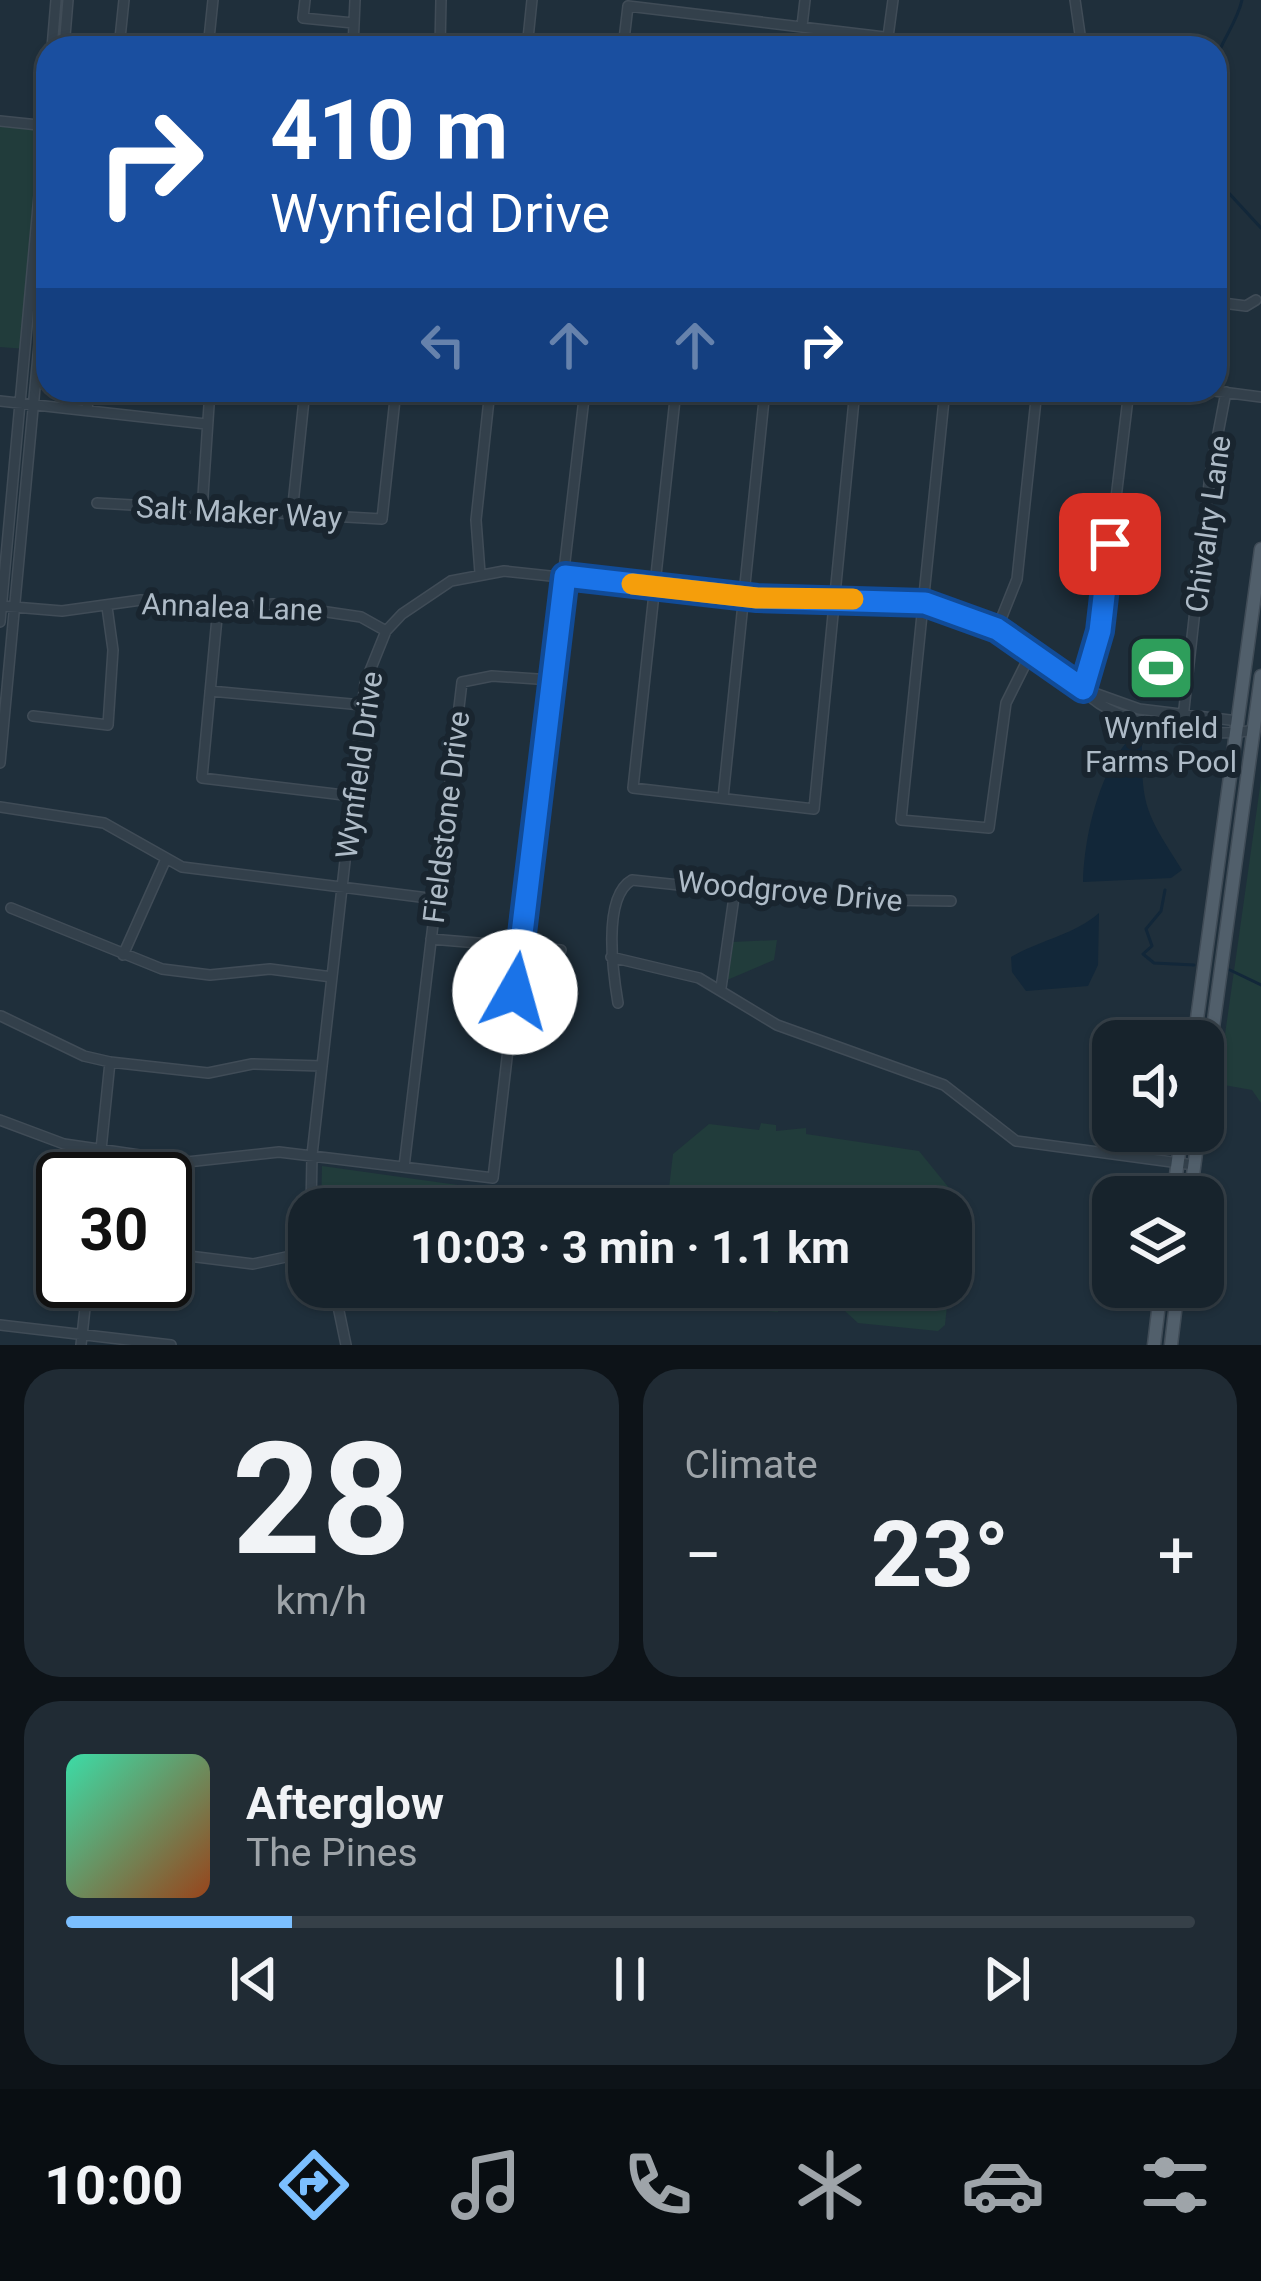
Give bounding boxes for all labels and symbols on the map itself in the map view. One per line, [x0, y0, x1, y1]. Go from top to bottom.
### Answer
street label: Chivalry Lane [1178, 433, 1238, 615]
street label: Salt Maker Way [135, 489, 343, 535]
pin [1059, 493, 1161, 595]
street label: Annalea Lane [141, 586, 323, 628]
sports icon: Wynfield Farms Pool [1126, 633, 1196, 703]
street label: Wynfield Drive [329, 669, 389, 861]
street label: Fieldstone Drive [416, 709, 476, 925]
place label: Wynfield Farms Pool [1085, 710, 1237, 779]
street label: Woodgrove Drive [676, 864, 904, 918]
position arrow [452, 929, 578, 1055]
speed limit sign: 30 [36, 1152, 192, 1308]

